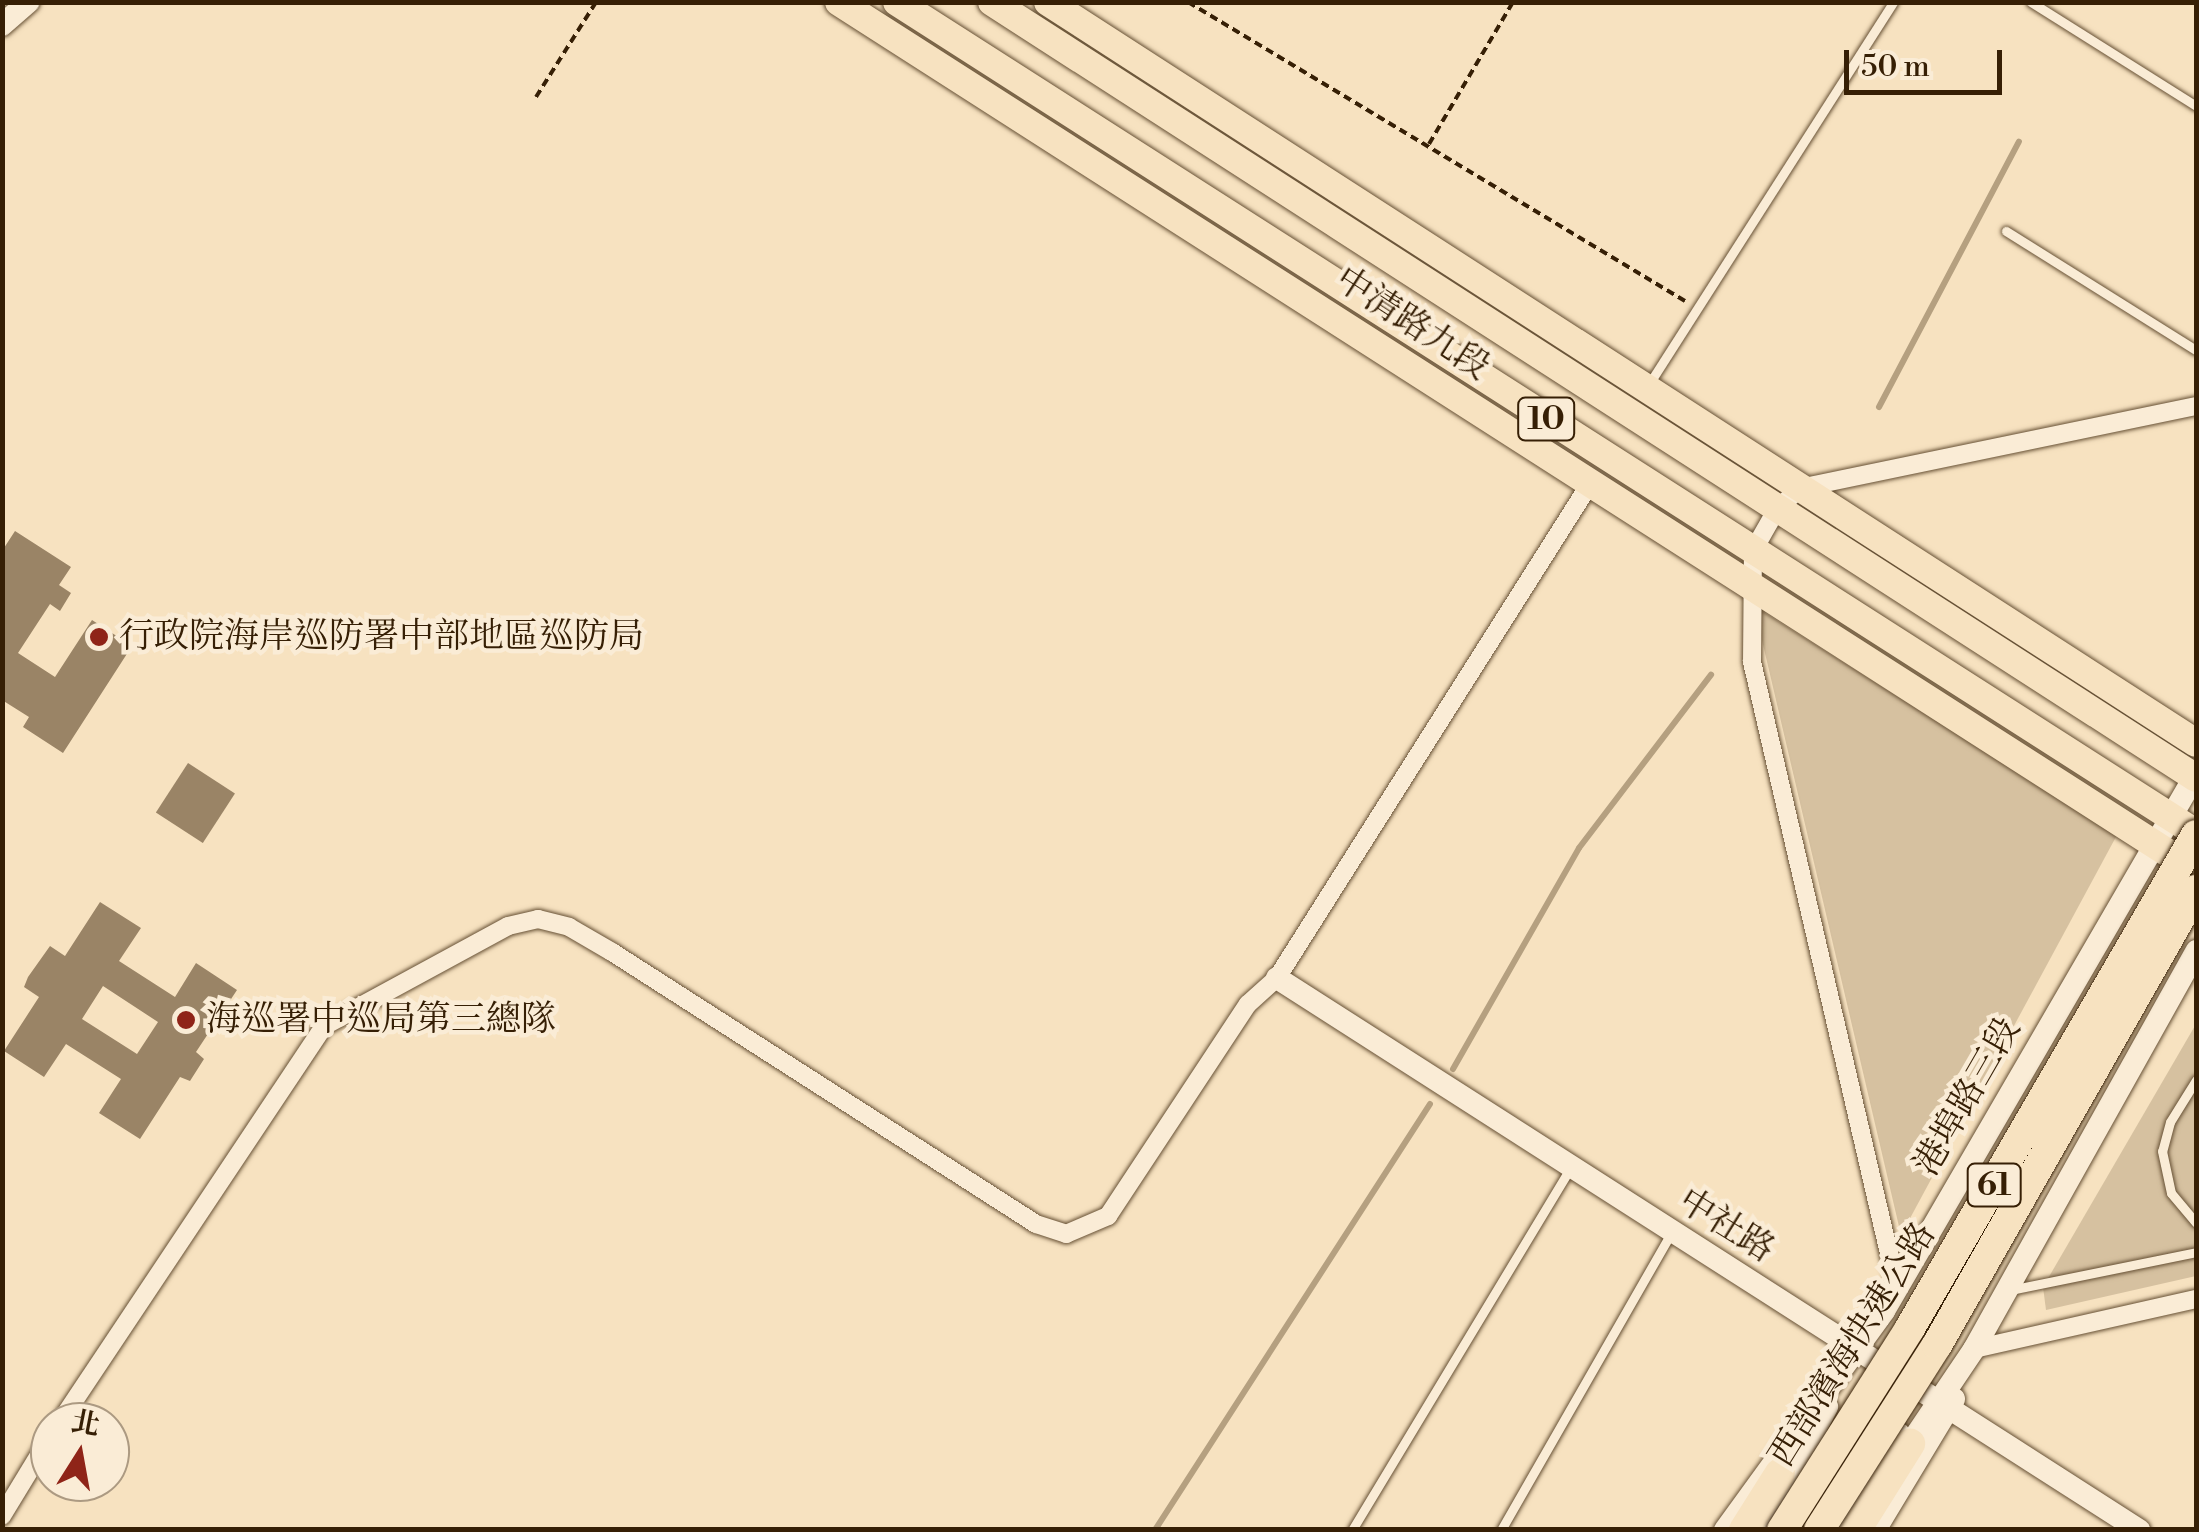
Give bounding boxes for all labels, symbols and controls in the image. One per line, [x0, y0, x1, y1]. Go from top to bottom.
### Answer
scale bar [1849, 30, 2006, 92]
text: 50 m [1861, 48, 1930, 86]
street label: 中清路九段 [1327, 259, 1497, 389]
road number: 10 [1516, 392, 1576, 446]
place label: 行政院海岸巡防署中部地區巡防局 [119, 616, 644, 658]
marker: 行政院海岸巡防署中部地區巡防局 [88, 626, 110, 648]
place label: 海巡署中巡局第三總隊 [206, 999, 556, 1041]
marker: 海巡署中巡局第三總隊 [175, 1009, 197, 1031]
street label: 港埠路三段 [1906, 1011, 2030, 1183]
road number: 61 [1966, 1158, 2022, 1212]
street label: 中社路 [1670, 1180, 1782, 1272]
street label: 西部濱海快速公路 [1761, 1215, 1945, 1475]
north arrow [30, 1402, 130, 1502]
text: 北 [68, 1404, 103, 1444]

